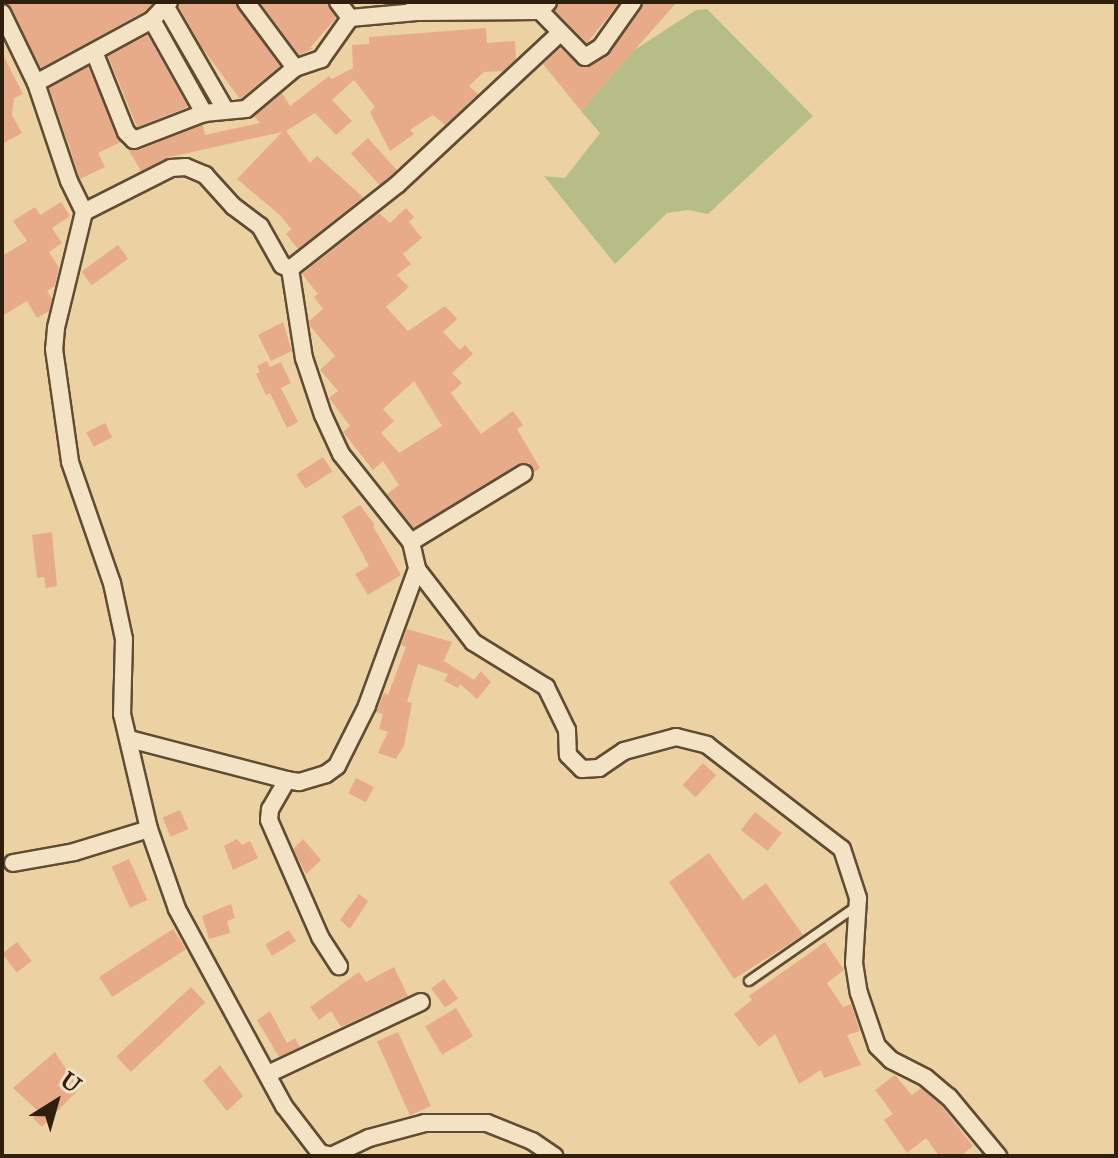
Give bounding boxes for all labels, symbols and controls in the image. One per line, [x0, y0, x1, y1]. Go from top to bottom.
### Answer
north arrow [16, 1062, 96, 1142]
text: U [55, 1066, 86, 1100]

